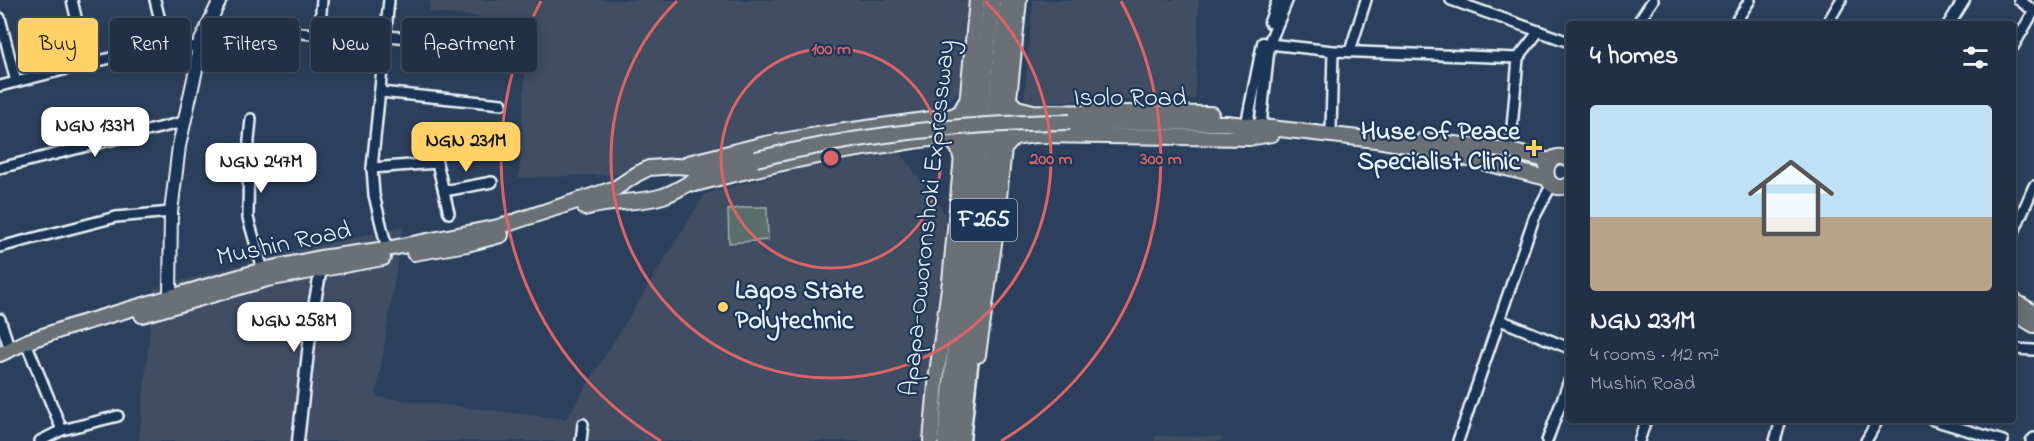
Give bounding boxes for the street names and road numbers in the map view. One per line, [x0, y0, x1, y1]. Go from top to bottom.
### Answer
street label: Apapa-Oworonshoki Expressway [891, 38, 967, 398]
street label: Isolo Road [1073, 80, 1187, 118]
road number: F265 [951, 199, 1017, 241]
street label: Mushin Road [213, 212, 355, 278]

